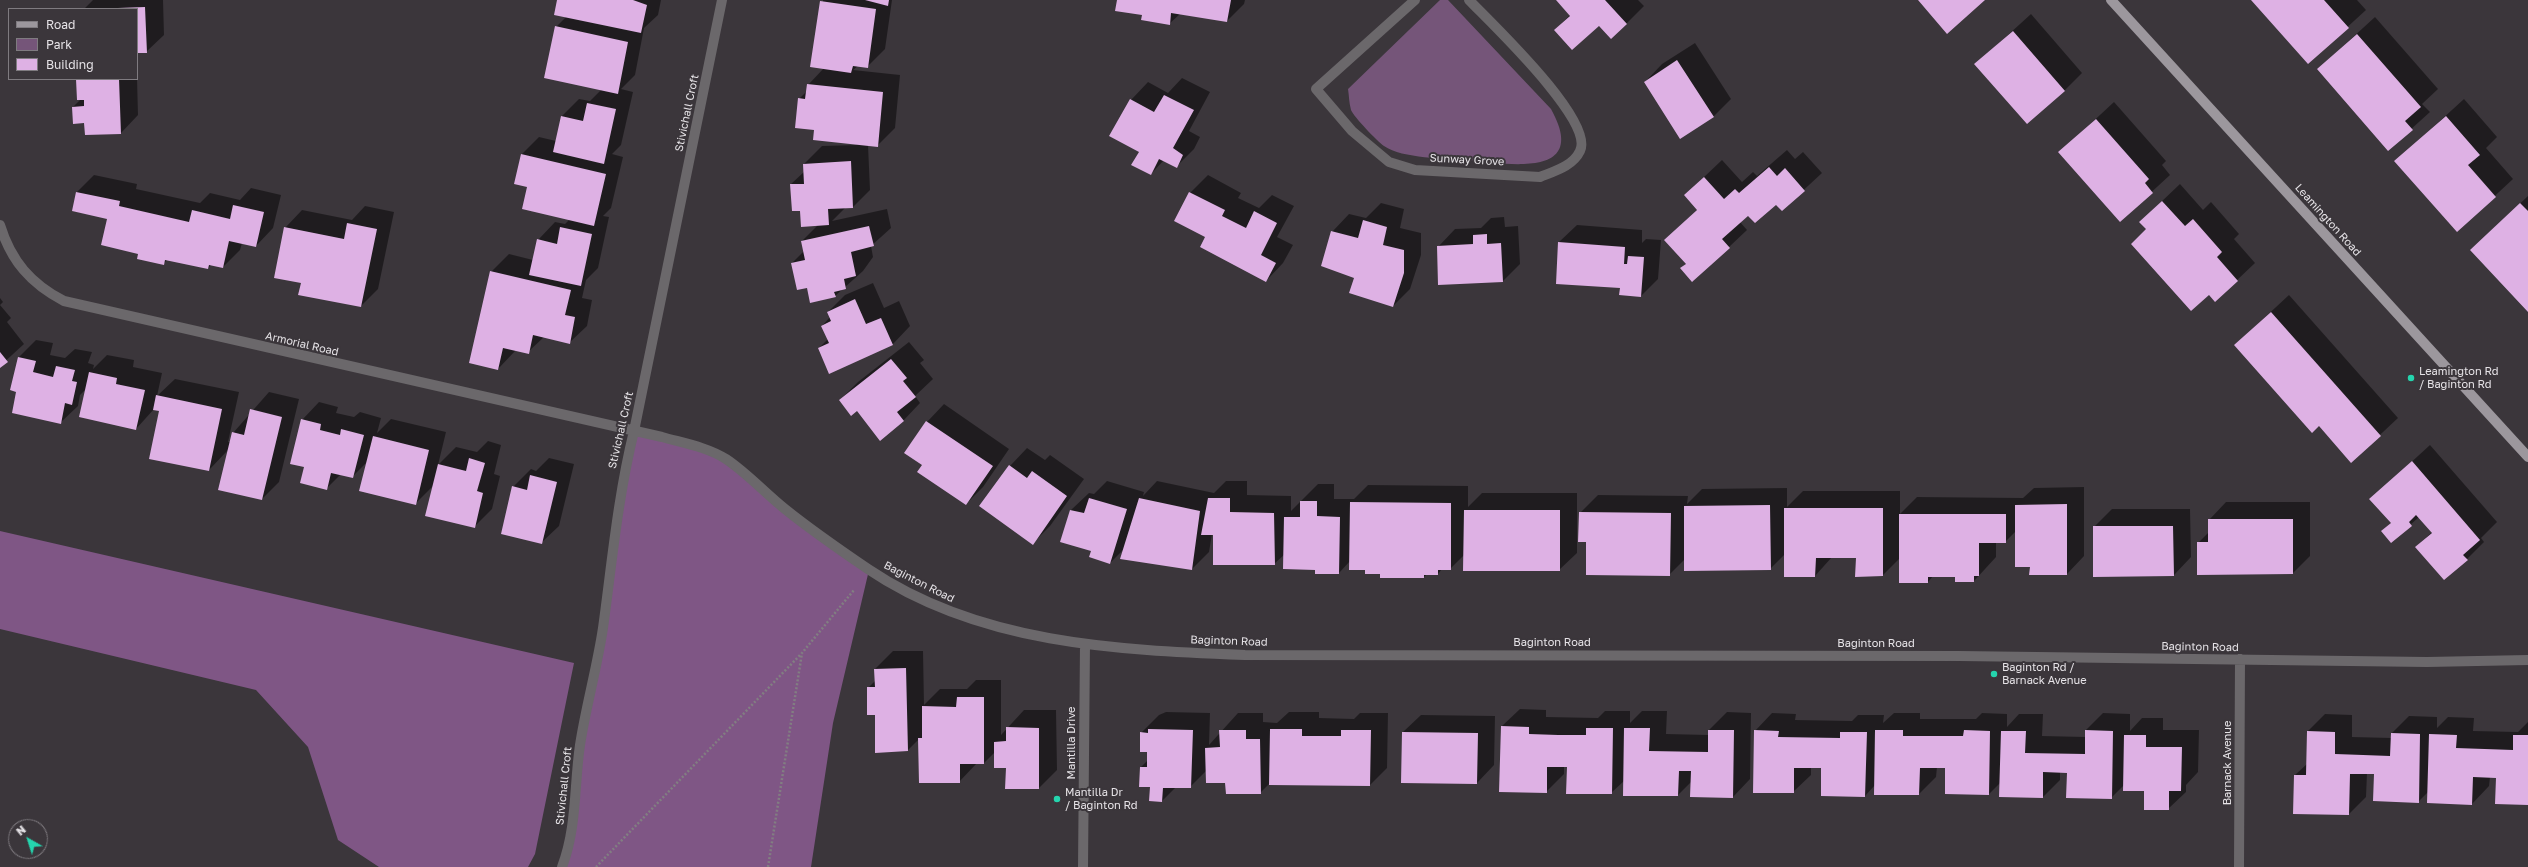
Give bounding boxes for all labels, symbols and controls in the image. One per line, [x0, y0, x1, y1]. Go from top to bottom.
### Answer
legend [8, 8, 138, 80]
text: Road [46, 17, 75, 32]
text: Park [46, 37, 72, 52]
text: Building [46, 57, 94, 72]
street label: Stivichall Croft [672, 73, 702, 153]
street label: Sunway Grove [1429, 151, 1505, 169]
street label: Leamington Road [2292, 181, 2364, 259]
street label: Armorial Road [264, 329, 340, 359]
place label: Leamington Rd / Baginton Rd [2419, 365, 2499, 391]
marker: Leamington Rd / Baginton Rd [2406, 373, 2416, 383]
street label: Stivichall Croft [606, 390, 636, 470]
street label: Baginton Road [882, 559, 956, 605]
street label: Baginton Road [1190, 633, 1268, 649]
street label: Baginton Road [1513, 636, 1591, 650]
street label: Baginton Road [1837, 637, 1915, 651]
street label: Baginton Road [2161, 640, 2239, 654]
place label: Baginton Rd / Barnack Avenue [2002, 661, 2087, 687]
marker: Baginton Rd / Barnack Avenue [1989, 669, 1999, 679]
street label: Mantilla Drive [1065, 707, 1079, 779]
street label: Barnack Avenue [2221, 721, 2235, 805]
street label: Stivichall Croft [553, 746, 575, 826]
place label: Mantilla Dr / Baginton Rd [1065, 786, 1138, 812]
marker: Mantilla Dr / Baginton Rd [1052, 794, 1062, 804]
north arrow [8, 819, 48, 859]
text: N [13, 822, 28, 838]

